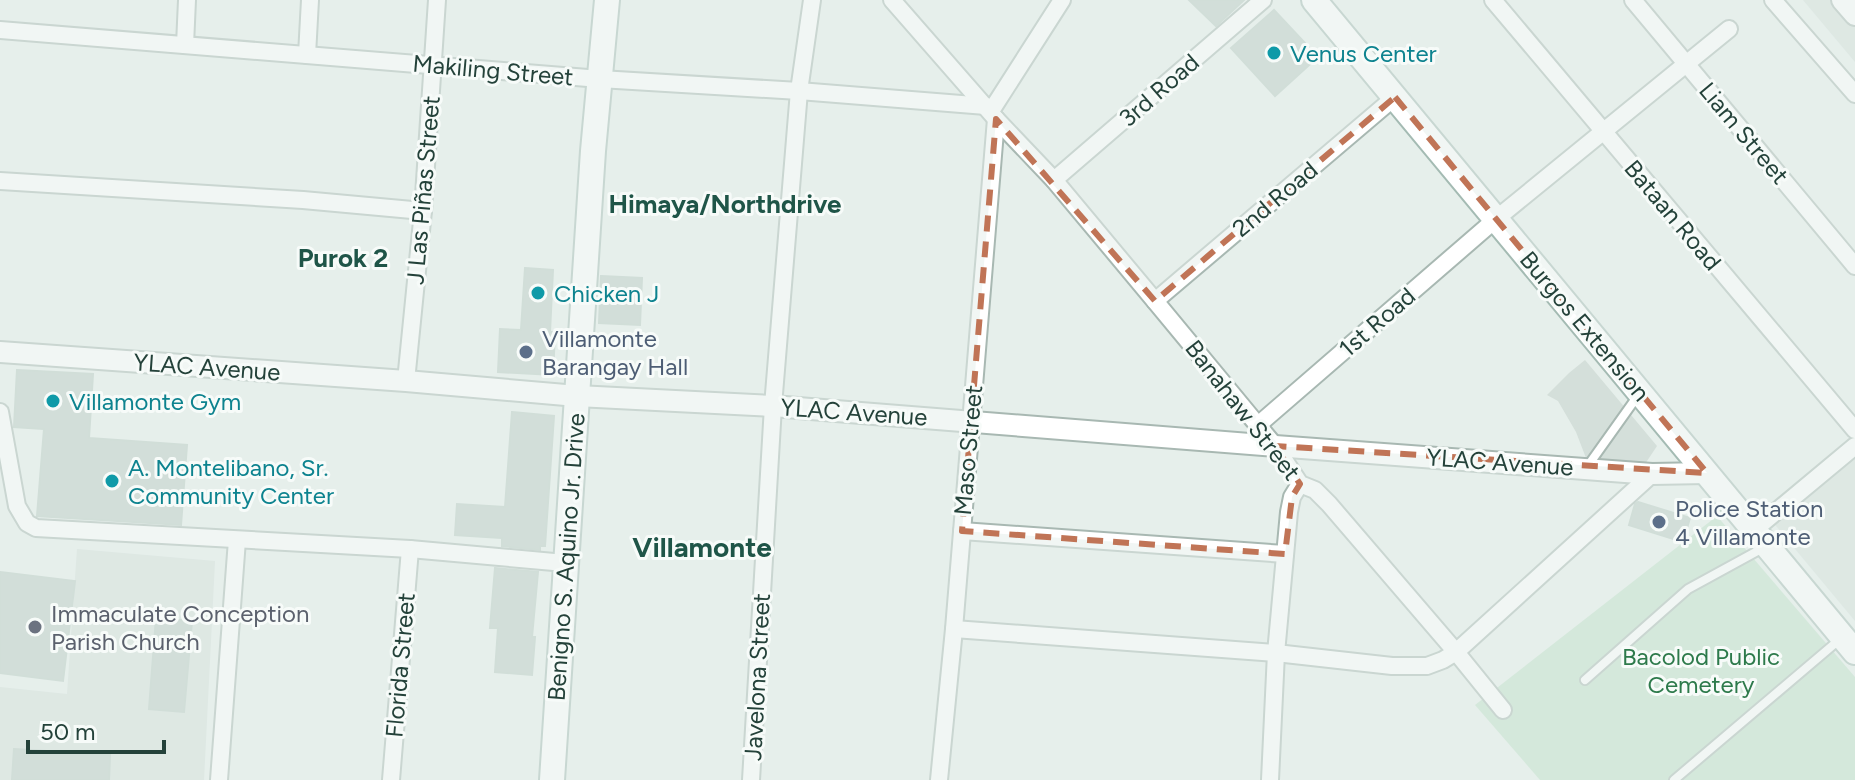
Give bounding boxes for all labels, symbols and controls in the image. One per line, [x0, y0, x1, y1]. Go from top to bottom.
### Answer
place label: Venus Center [1290, 39, 1437, 68]
marker: Venus Center [1265, 44, 1283, 62]
street label: 3rd Road [1113, 47, 1205, 133]
street label: Makiling Street [411, 49, 575, 91]
street label: Liam Street [1693, 76, 1795, 190]
street label: J Las Piñas Street [400, 94, 446, 286]
street label: Bataan Road [1619, 154, 1727, 276]
street label: 2nd Road [1227, 155, 1323, 243]
district label: Himaya/Northdrive [608, 188, 842, 220]
district label: Purok 2 [298, 242, 388, 274]
street label: Burgos Extension [1514, 245, 1656, 407]
place label: Chicken J [554, 279, 659, 308]
street label: 1st Road [1333, 281, 1421, 363]
marker: Chicken J [529, 284, 547, 302]
place label: Villamonte Barangay Hall [542, 324, 688, 381]
street label: Banahaw Street [1179, 334, 1307, 486]
marker: Villamonte Barangay Hall [517, 343, 535, 361]
street label: YLAC Avenue [133, 347, 281, 387]
street label: Maso Street [948, 384, 988, 516]
place label: Villamonte Gym [69, 387, 241, 416]
marker: Villamonte Gym [44, 392, 62, 410]
street label: YLAC Avenue [780, 392, 928, 432]
street label: Benigno S. Aquino Jr. Drive [541, 412, 591, 702]
street label: YLAC Avenue [1426, 442, 1574, 482]
place label: A. Montelibano, Sr. Community Center [128, 453, 334, 510]
marker: A. Montelibano, Sr. Community Center [103, 472, 121, 490]
place label: Police Station 4 Villamonte [1675, 494, 1823, 551]
marker: Police Station 4 Villamonte [1650, 513, 1668, 531]
district label: Villamonte [632, 530, 772, 564]
street label: Florida Street [379, 591, 421, 739]
street label: Javelona Street [738, 593, 776, 761]
place label: Immaculate Conception Parish Church [51, 599, 309, 656]
marker: Immaculate Conception Parish Church [26, 618, 44, 636]
park label: Bacolod Public Cemetery [1622, 642, 1780, 699]
scale bar [28, 704, 164, 754]
text: 50 m [40, 717, 96, 746]

